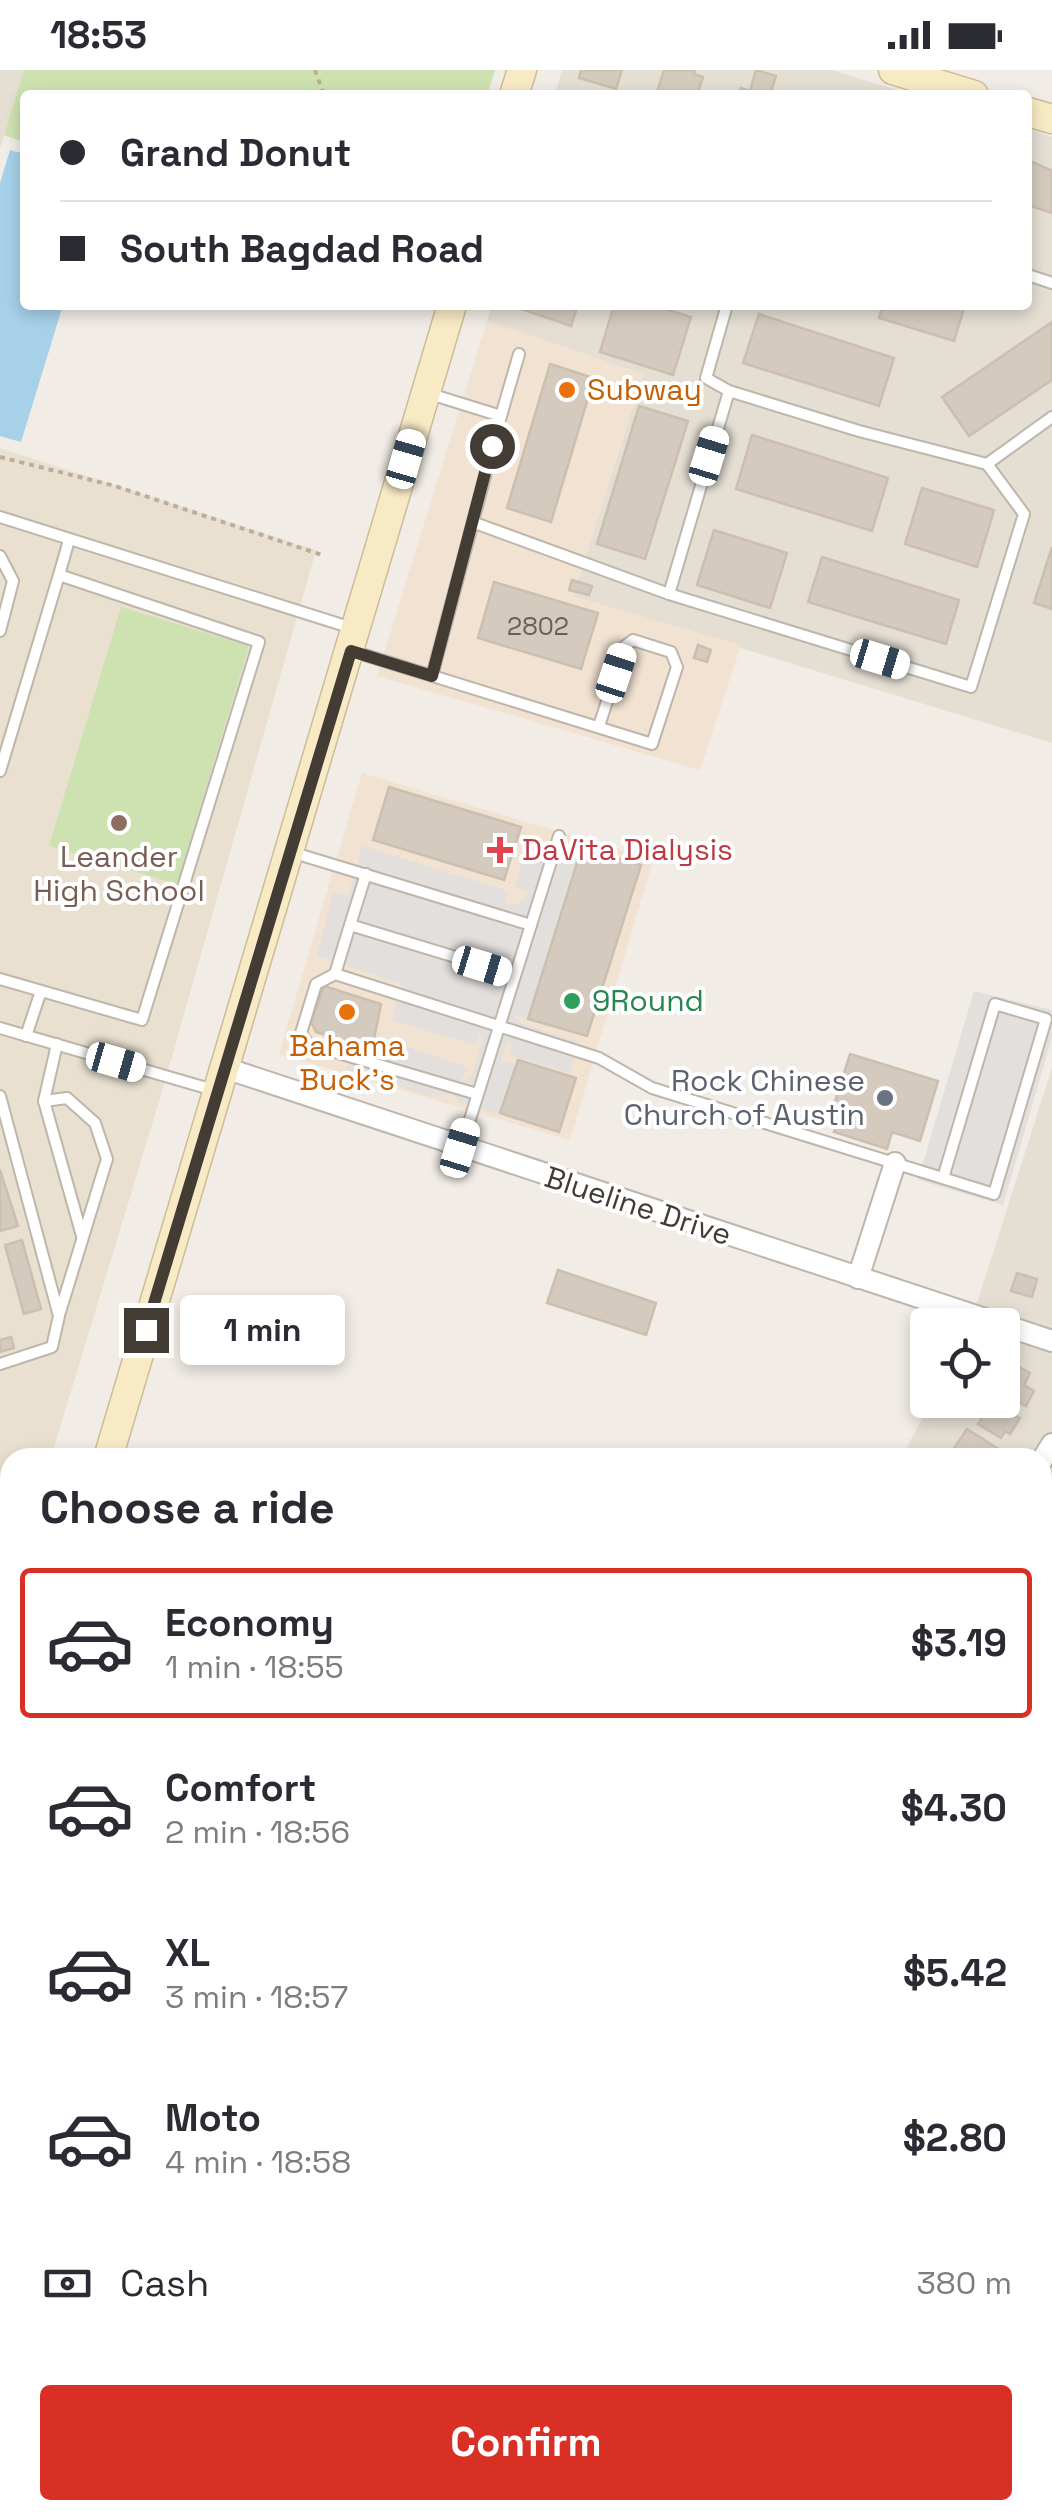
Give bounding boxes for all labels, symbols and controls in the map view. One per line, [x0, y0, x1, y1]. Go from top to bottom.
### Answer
text: 18:53 [50, 11, 147, 59]
text: Grand Donut [120, 129, 351, 177]
text: South Bagdad Road [120, 225, 484, 273]
place label: Subway [587, 370, 702, 409]
marker: Subway [556, 379, 578, 401]
car [686, 423, 732, 489]
route start [470, 424, 515, 469]
car [383, 426, 429, 492]
house number: 2802 [507, 610, 569, 642]
car [847, 636, 913, 682]
car [592, 640, 640, 706]
marker: Leander High School [108, 812, 130, 834]
place label: DaVita Dialysis [522, 830, 733, 869]
place label: Leander High School [33, 837, 205, 910]
marker: DaVita Dialysis [487, 837, 513, 863]
car [449, 943, 515, 989]
place label: 9Round [592, 981, 704, 1020]
marker: 9Round [561, 990, 583, 1012]
marker: Bahama Buck's [336, 1001, 358, 1023]
place label: Bahama Buck's [289, 1026, 405, 1099]
car [83, 1039, 149, 1085]
place label: Rock Chinese Church of Austin [624, 1061, 865, 1134]
marker: Rock Chinese Church of Austin [874, 1087, 896, 1109]
car [437, 1115, 483, 1181]
street label: Blueline Drive [540, 1157, 736, 1254]
callout: 1 min [181, 1295, 346, 1365]
route end [124, 1308, 169, 1353]
map controls [910, 1308, 1020, 1418]
button: locate [910, 1308, 1020, 1418]
text: 1 min [223, 1310, 302, 1350]
text: Choose a ride [40, 1479, 335, 1536]
icon: car [45, 1598, 135, 1688]
text: Economy [165, 1599, 334, 1647]
text: $3.19 [911, 1619, 1007, 1667]
text: 1 min · 18:55 [165, 1647, 344, 1687]
icon: car [45, 1763, 135, 1853]
text: Comfort [165, 1764, 316, 1812]
text: $4.30 [901, 1784, 1007, 1832]
text: 2 min · 18:56 [165, 1812, 350, 1852]
icon: car [45, 1928, 135, 2018]
text: XL [165, 1929, 210, 1977]
text: $5.42 [903, 1949, 1007, 1997]
text: 3 min · 18:57 [165, 1977, 348, 2017]
icon: car [45, 2093, 135, 2183]
text: Moto [165, 2094, 261, 2142]
text: $2.80 [903, 2114, 1007, 2162]
text: 4 min · 18:58 [165, 2142, 351, 2182]
icon: cash [40, 2256, 95, 2311]
text: Cash [120, 2259, 209, 2307]
text: 380 m [916, 2263, 1012, 2303]
button: Confirm [40, 2385, 1012, 2500]

